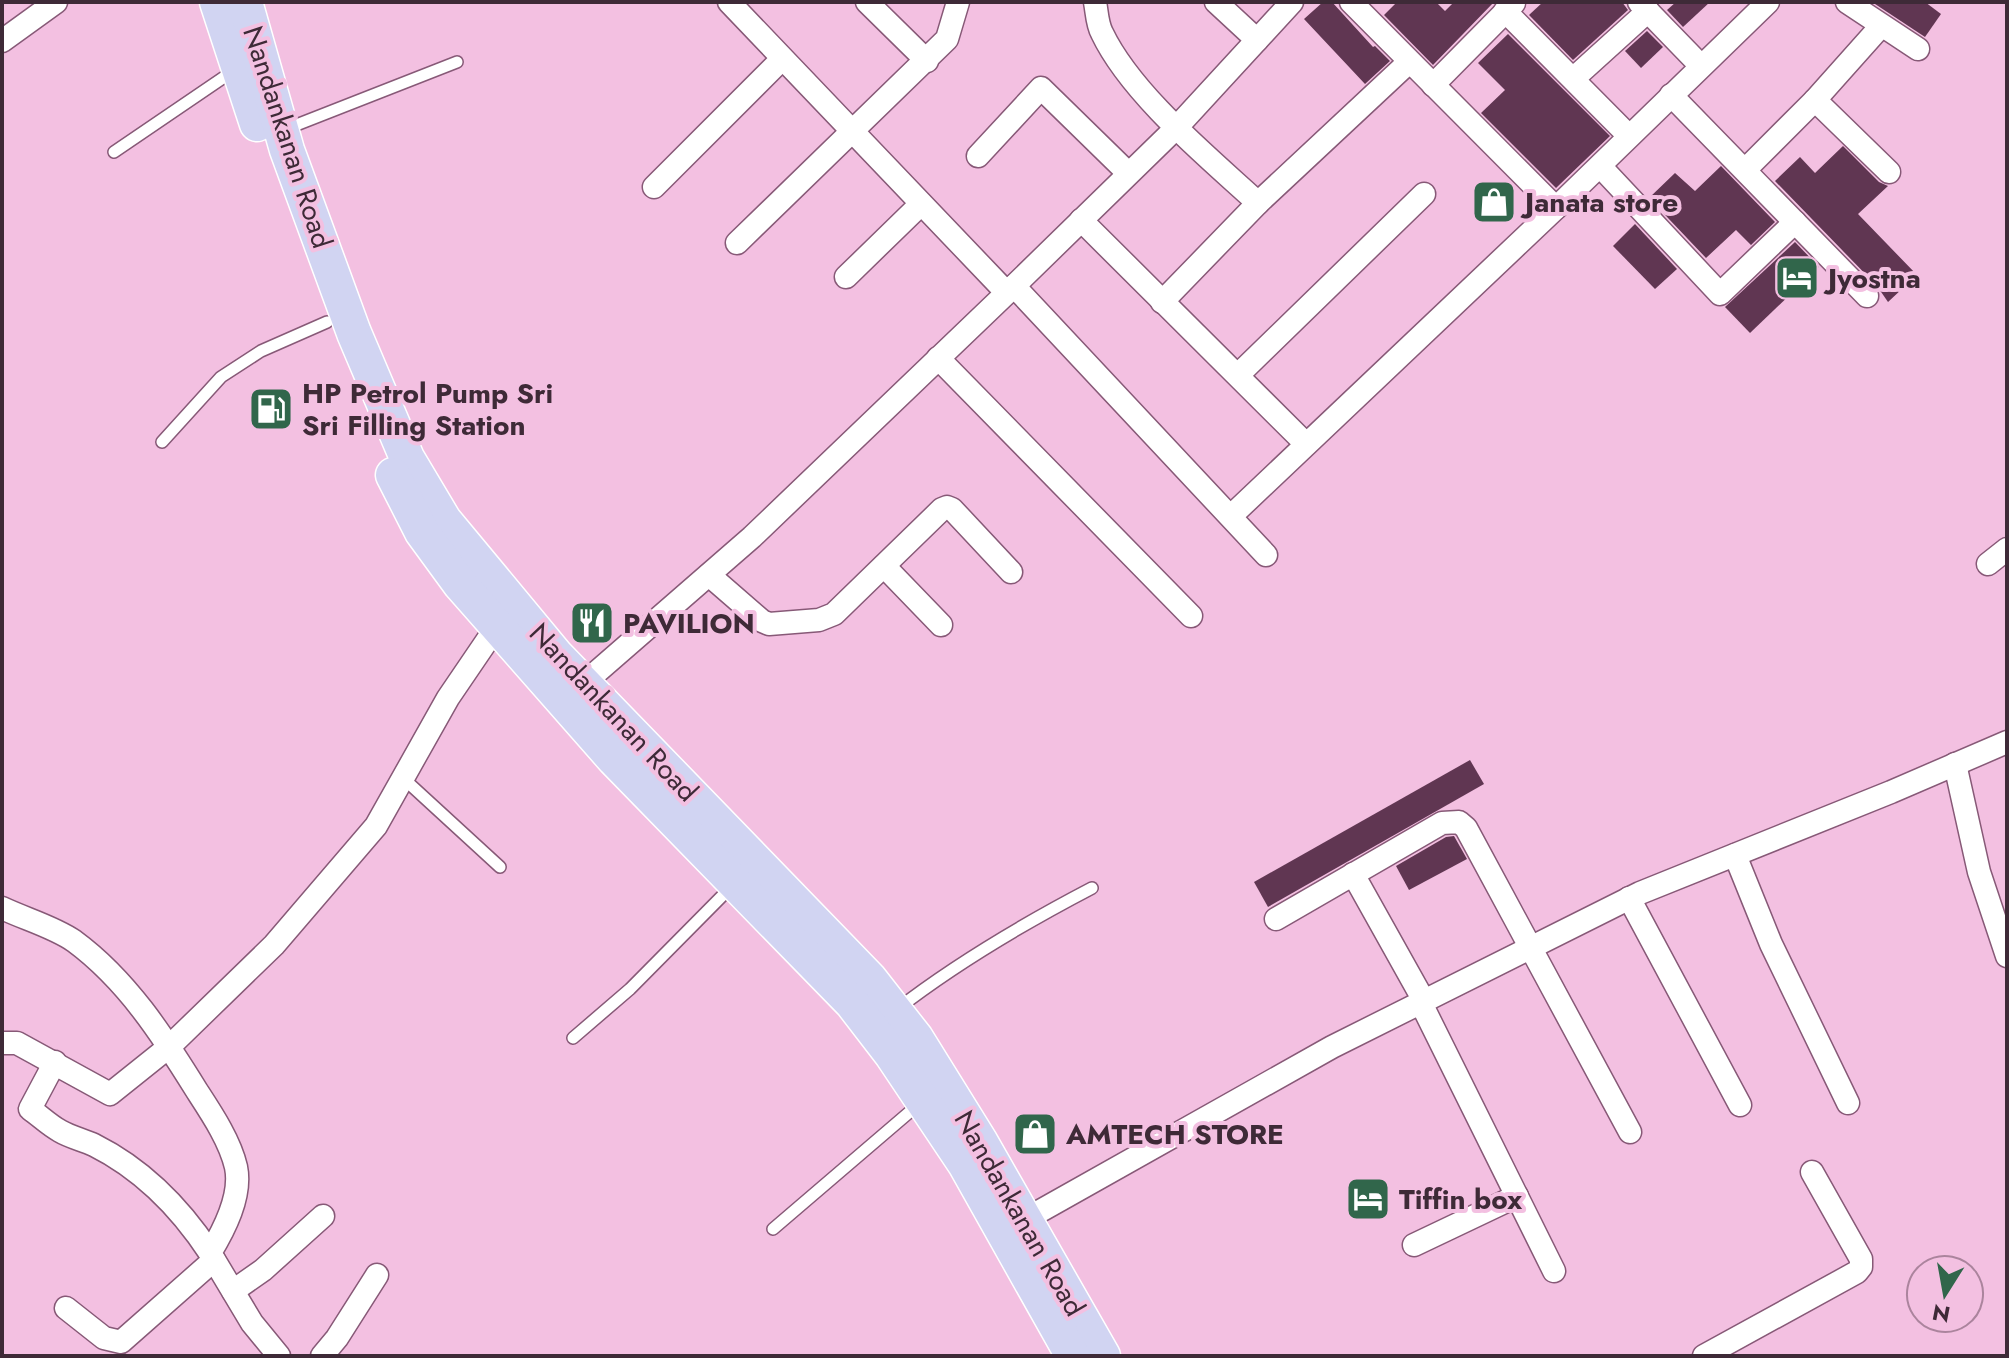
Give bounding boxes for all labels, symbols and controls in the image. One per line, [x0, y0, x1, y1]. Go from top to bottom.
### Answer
street label: Nandankanan Road [232, 21, 343, 254]
shop icon: Janata store [1470, 178, 1518, 226]
place label: Janata store [1520, 182, 1678, 223]
hotel icon: Jyostna [1773, 254, 1821, 302]
place label: Jyostna [1823, 258, 1921, 299]
place label: HP Petrol Pump Sri Sri Filling Station [302, 373, 553, 446]
fuel station icon: HP Petrol Pump Sri Sri Filling Station [247, 385, 295, 433]
restaurant icon: PAVILION [568, 599, 616, 647]
place label: PAVILION [623, 603, 755, 644]
street label: Nandankanan Road [520, 614, 708, 811]
street label: Nandankanan Road [944, 1103, 1095, 1324]
shop icon: AMTECH STORE [1011, 1110, 1059, 1158]
place label: AMTECH STORE [1065, 1114, 1284, 1155]
hotel icon: Tiffin box [1344, 1175, 1392, 1223]
place label: Tiffin box [1399, 1179, 1522, 1220]
north arrow [1905, 1254, 1985, 1334]
text: N [1930, 1296, 1953, 1331]

